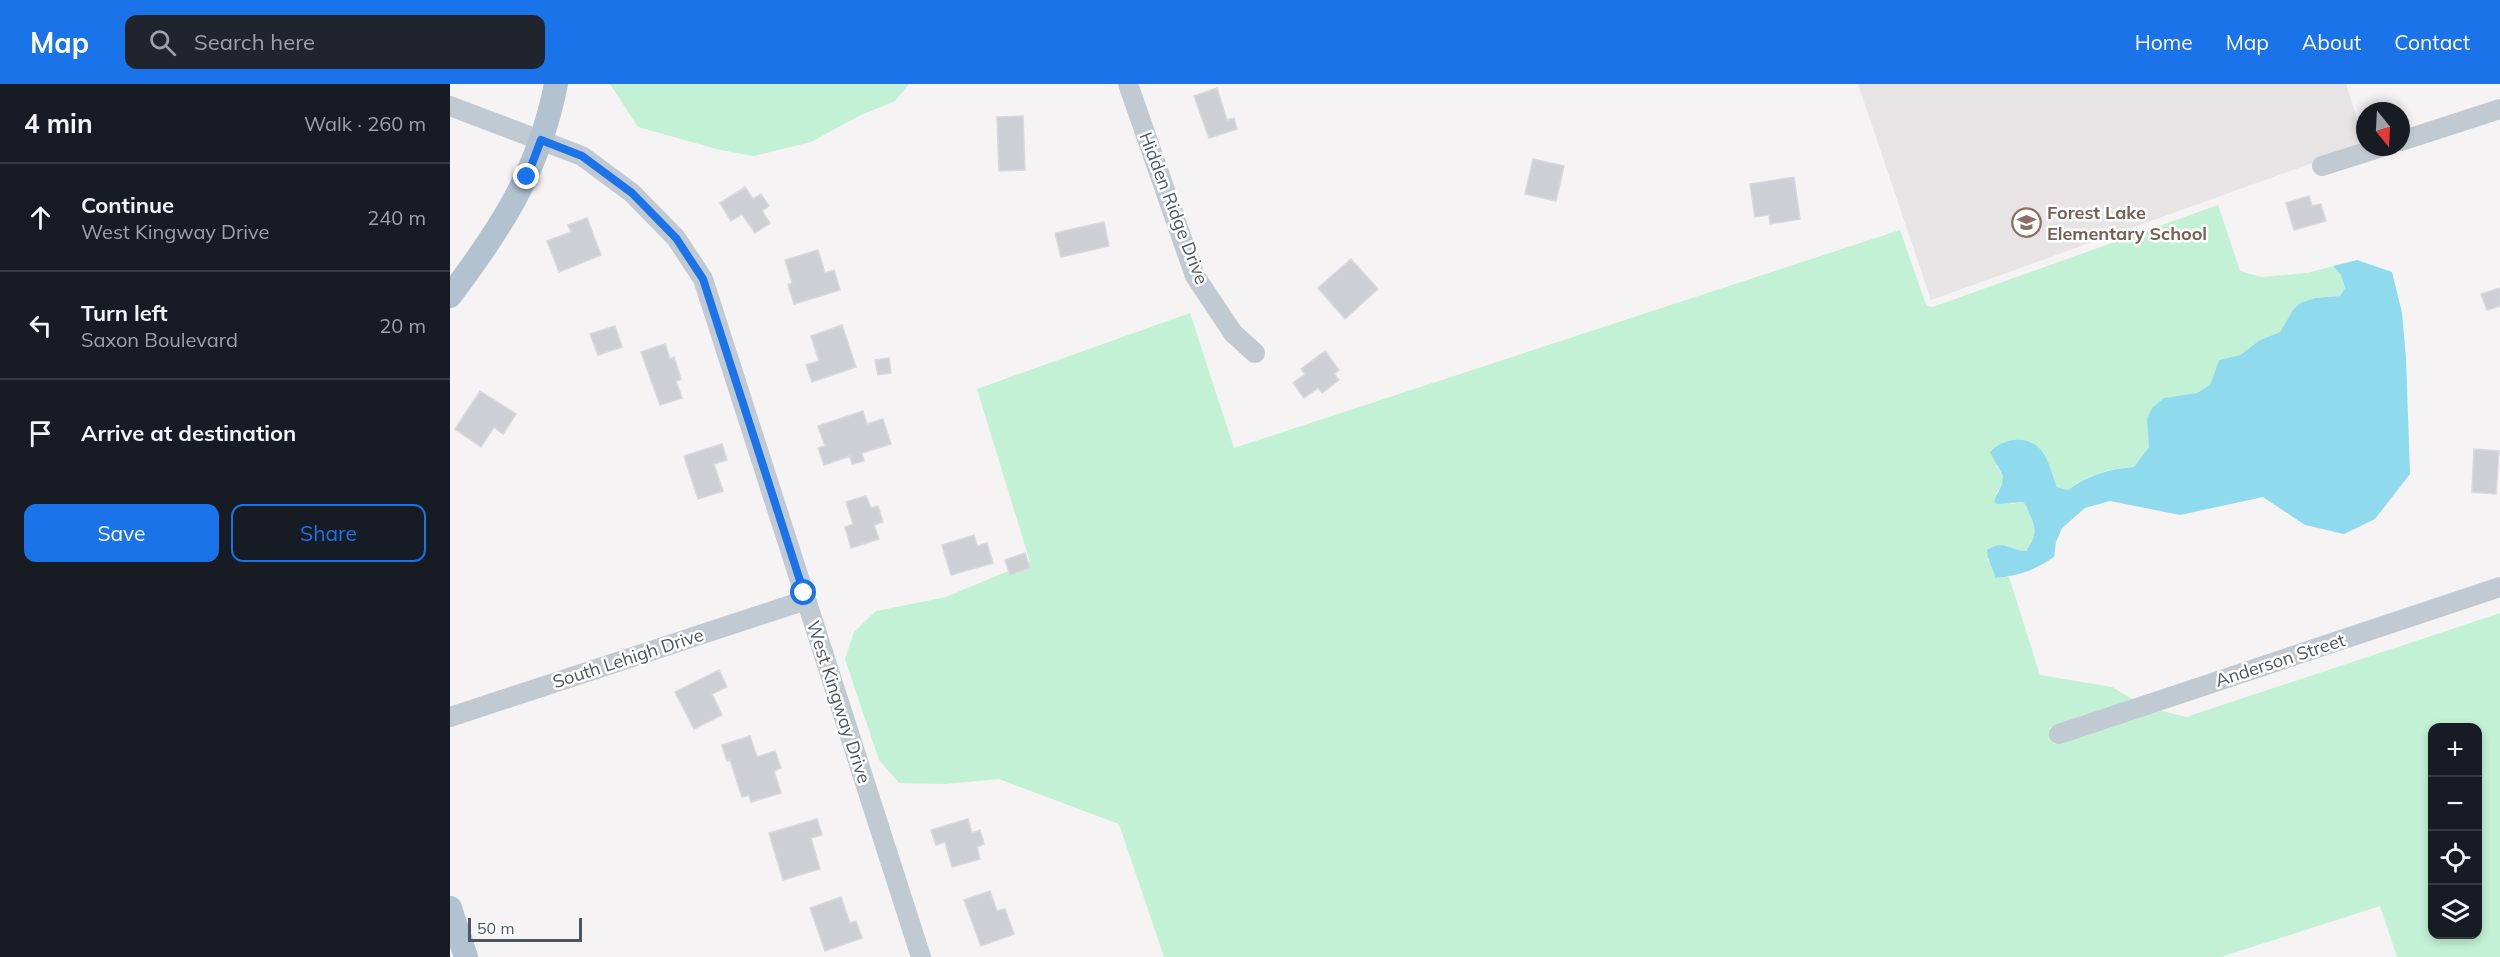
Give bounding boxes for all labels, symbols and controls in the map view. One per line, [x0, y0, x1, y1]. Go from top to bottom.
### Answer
search box [125, 15, 545, 69]
text: Map [30, 25, 89, 60]
icon: search [146, 26, 179, 59]
text: Search here [194, 28, 315, 56]
text: Home [2135, 29, 2193, 55]
text: Map [2226, 29, 2269, 55]
text: About [2302, 29, 2361, 55]
text: Contact [2394, 29, 2470, 55]
north arrow [2356, 102, 2410, 156]
text: 4 min [24, 107, 93, 140]
text: Walk · 260 m [304, 111, 426, 136]
street label: Hidden Ridge Drive [1134, 129, 1214, 287]
route end [513, 163, 539, 189]
text: Continue [81, 191, 174, 219]
icon: ahead [24, 201, 57, 234]
place label: Forest Lake Elementary School [2047, 201, 2207, 245]
text: 240 m [367, 205, 426, 230]
school or university icon: Forest Lake Elementary School [2010, 206, 2042, 238]
text: West Kingway Drive [81, 219, 269, 244]
text: Turn left [81, 299, 168, 327]
icon: left [24, 309, 57, 342]
text: 20 m [379, 313, 426, 338]
text: Saxon Boulevard [81, 327, 238, 352]
icon: arrive [24, 417, 57, 450]
text: Arrive at destination [81, 419, 296, 447]
button: Save [24, 504, 219, 562]
button: Share [231, 504, 426, 562]
route start [790, 579, 816, 605]
street label: West Kingway Drive [802, 618, 876, 786]
street label: South Lehigh Drive [550, 623, 706, 693]
street label: Anderson Street [2212, 628, 2348, 692]
map controls [2428, 723, 2482, 939]
button: + [2428, 723, 2482, 777]
button: − [2428, 777, 2482, 831]
button: locate [2428, 831, 2482, 885]
button: layers [2428, 885, 2482, 939]
scale bar [468, 915, 582, 942]
text: 50 m [477, 918, 514, 938]

